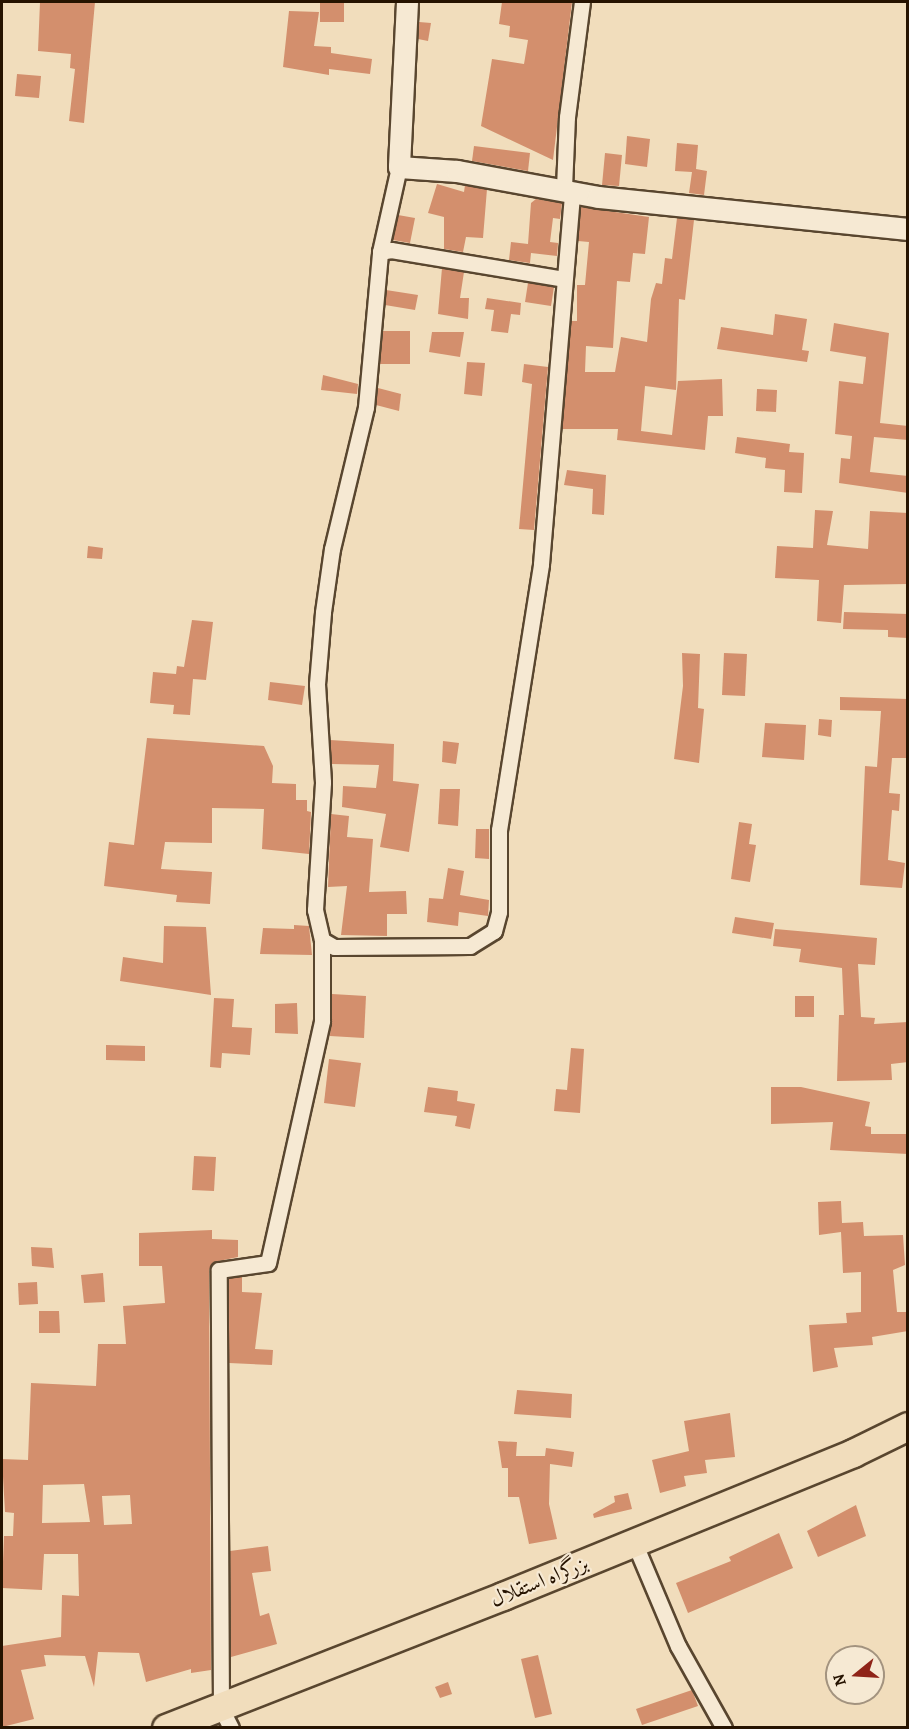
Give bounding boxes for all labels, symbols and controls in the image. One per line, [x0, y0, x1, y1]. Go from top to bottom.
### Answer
street label: بزرگراه استقلال [486, 1550, 592, 1612]
north arrow [825, 1645, 885, 1705]
text: N [828, 1671, 852, 1689]

